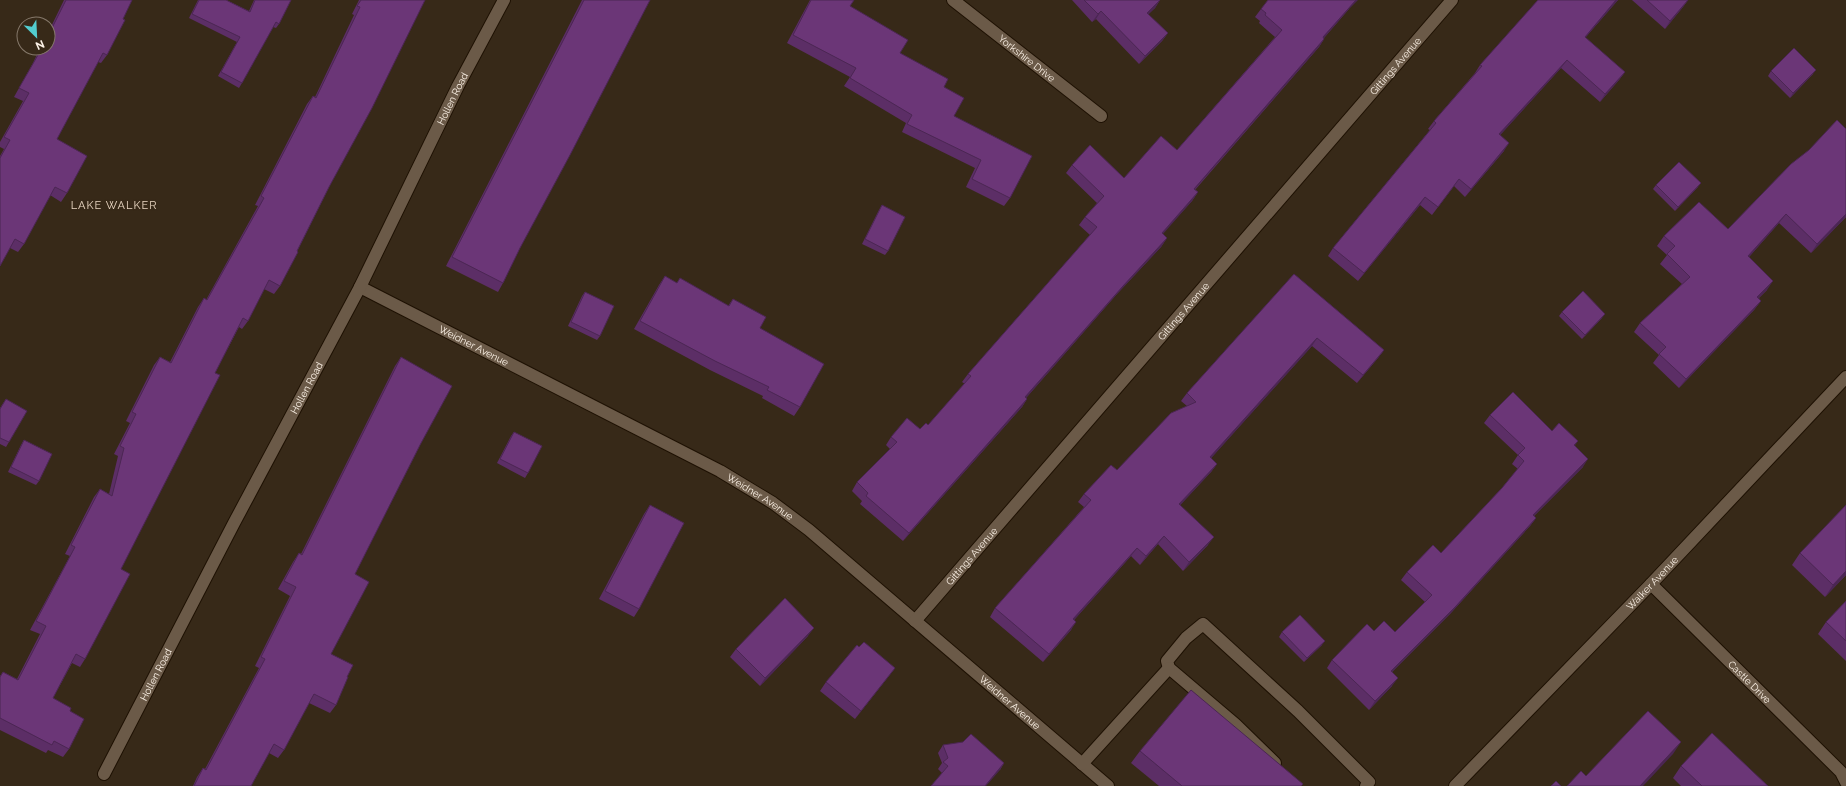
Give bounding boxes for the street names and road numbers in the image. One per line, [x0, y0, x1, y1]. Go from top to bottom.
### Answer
street label: Yorkshire Drive [996, 33, 1057, 84]
street label: Gittings Avenue [1368, 35, 1423, 97]
street label: Hollen Road [435, 71, 470, 127]
street label: Gittings Avenue [1156, 280, 1212, 342]
street label: Weidner Avenue [437, 323, 510, 368]
street label: Hollen Road [288, 360, 325, 416]
street label: Weidner Avenue [725, 472, 795, 522]
street label: Gittings Avenue [944, 525, 1000, 587]
street label: Walker Avenue [1624, 554, 1680, 612]
street label: Hollen Road [138, 647, 174, 703]
street label: Castle Drive [1726, 659, 1773, 706]
street label: Weidner Avenue [977, 674, 1043, 732]

